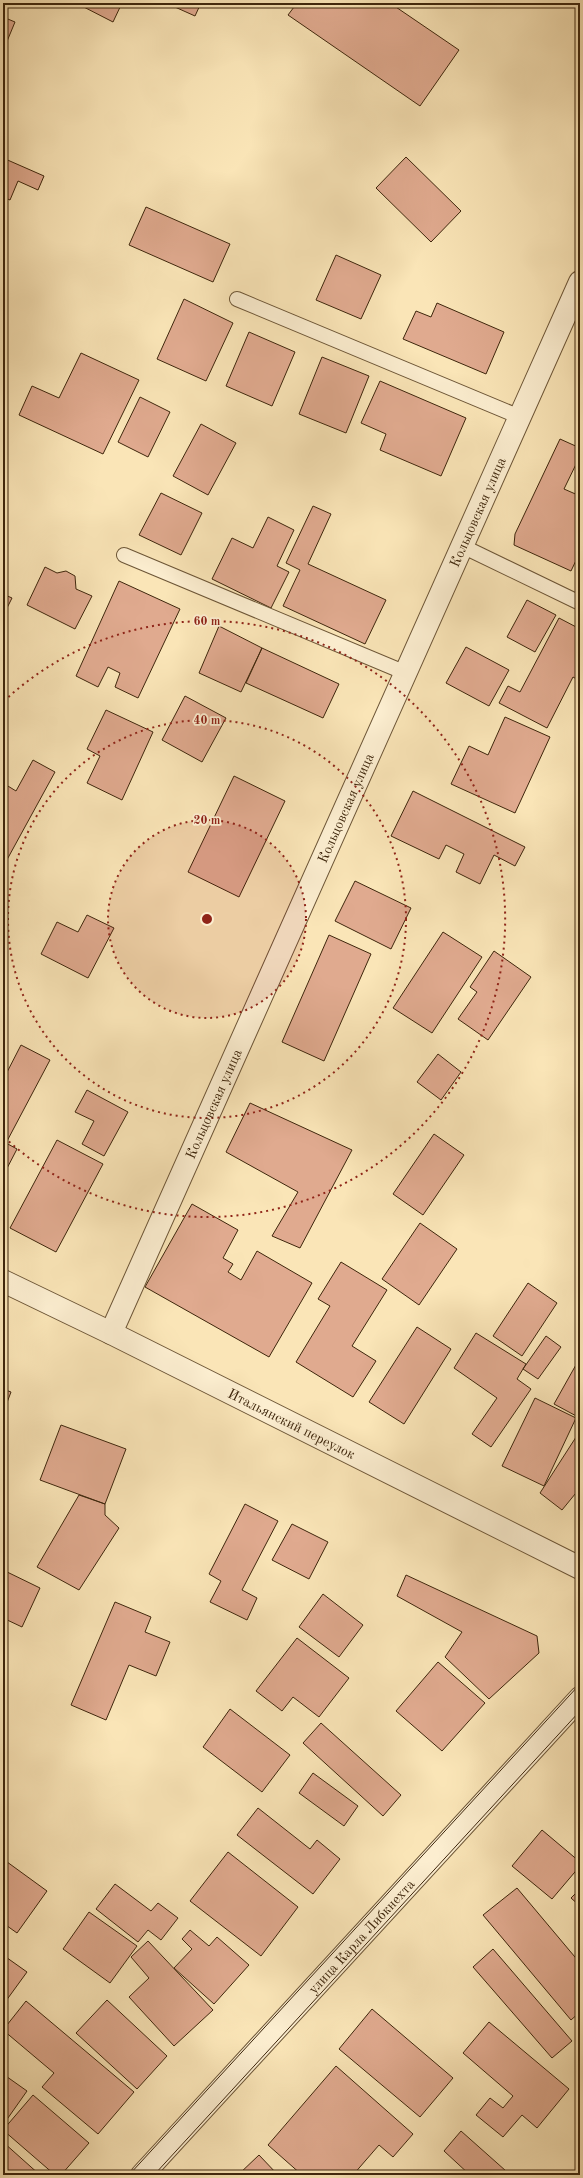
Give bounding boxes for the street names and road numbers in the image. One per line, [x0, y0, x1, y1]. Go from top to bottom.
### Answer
street label: Кольцовская улица [448, 455, 509, 569]
street label: Кольцовская улица [316, 751, 377, 865]
street label: Кольцовская улица [184, 1047, 245, 1161]
street label: Итальянский переулок [225, 1387, 357, 1462]
street label: улица Карла Либкнехта [306, 1877, 418, 1997]

